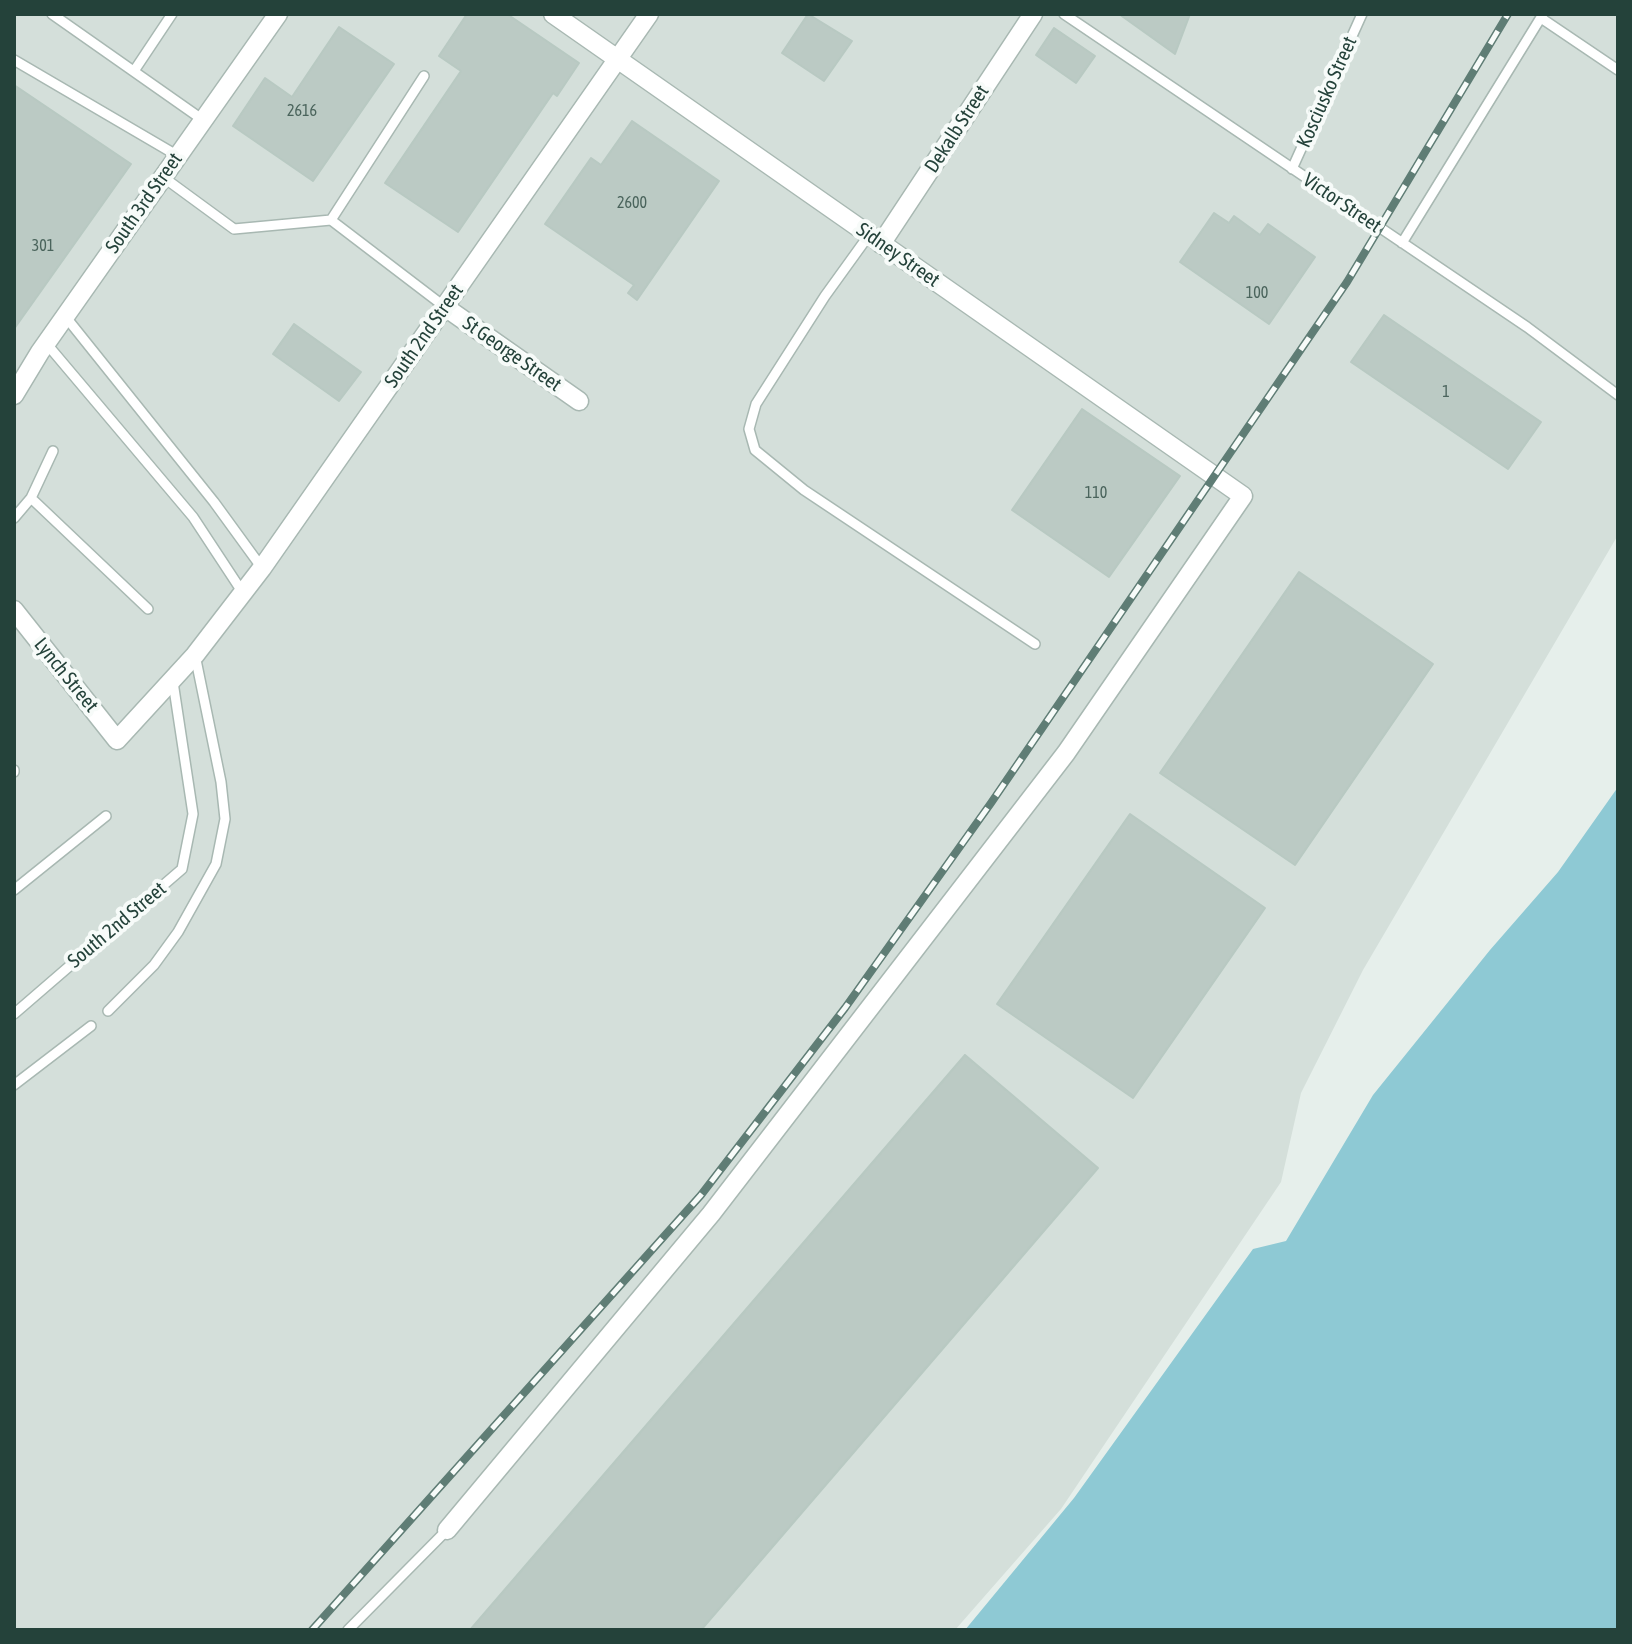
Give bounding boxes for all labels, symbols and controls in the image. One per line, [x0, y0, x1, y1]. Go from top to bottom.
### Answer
street label: Kosciusko Street [1292, 33, 1362, 151]
street label: Dekalb Street [920, 81, 994, 177]
house number: 2616 [287, 101, 317, 121]
street label: South 3rd Street [101, 148, 187, 258]
street label: Victor Street [1298, 168, 1386, 238]
house number: 2600 [617, 193, 647, 213]
street label: Sidney Street [852, 218, 944, 292]
house number: 301 [32, 236, 54, 256]
street label: South 2nd Street [380, 280, 468, 392]
house number: 100 [1246, 283, 1268, 303]
street label: St George Street [458, 311, 566, 397]
house number: 1 [1442, 382, 1450, 402]
house number: 110 [1085, 483, 1107, 503]
street label: Lynch Street [29, 633, 103, 717]
street label: South 2nd Street [63, 877, 171, 973]

